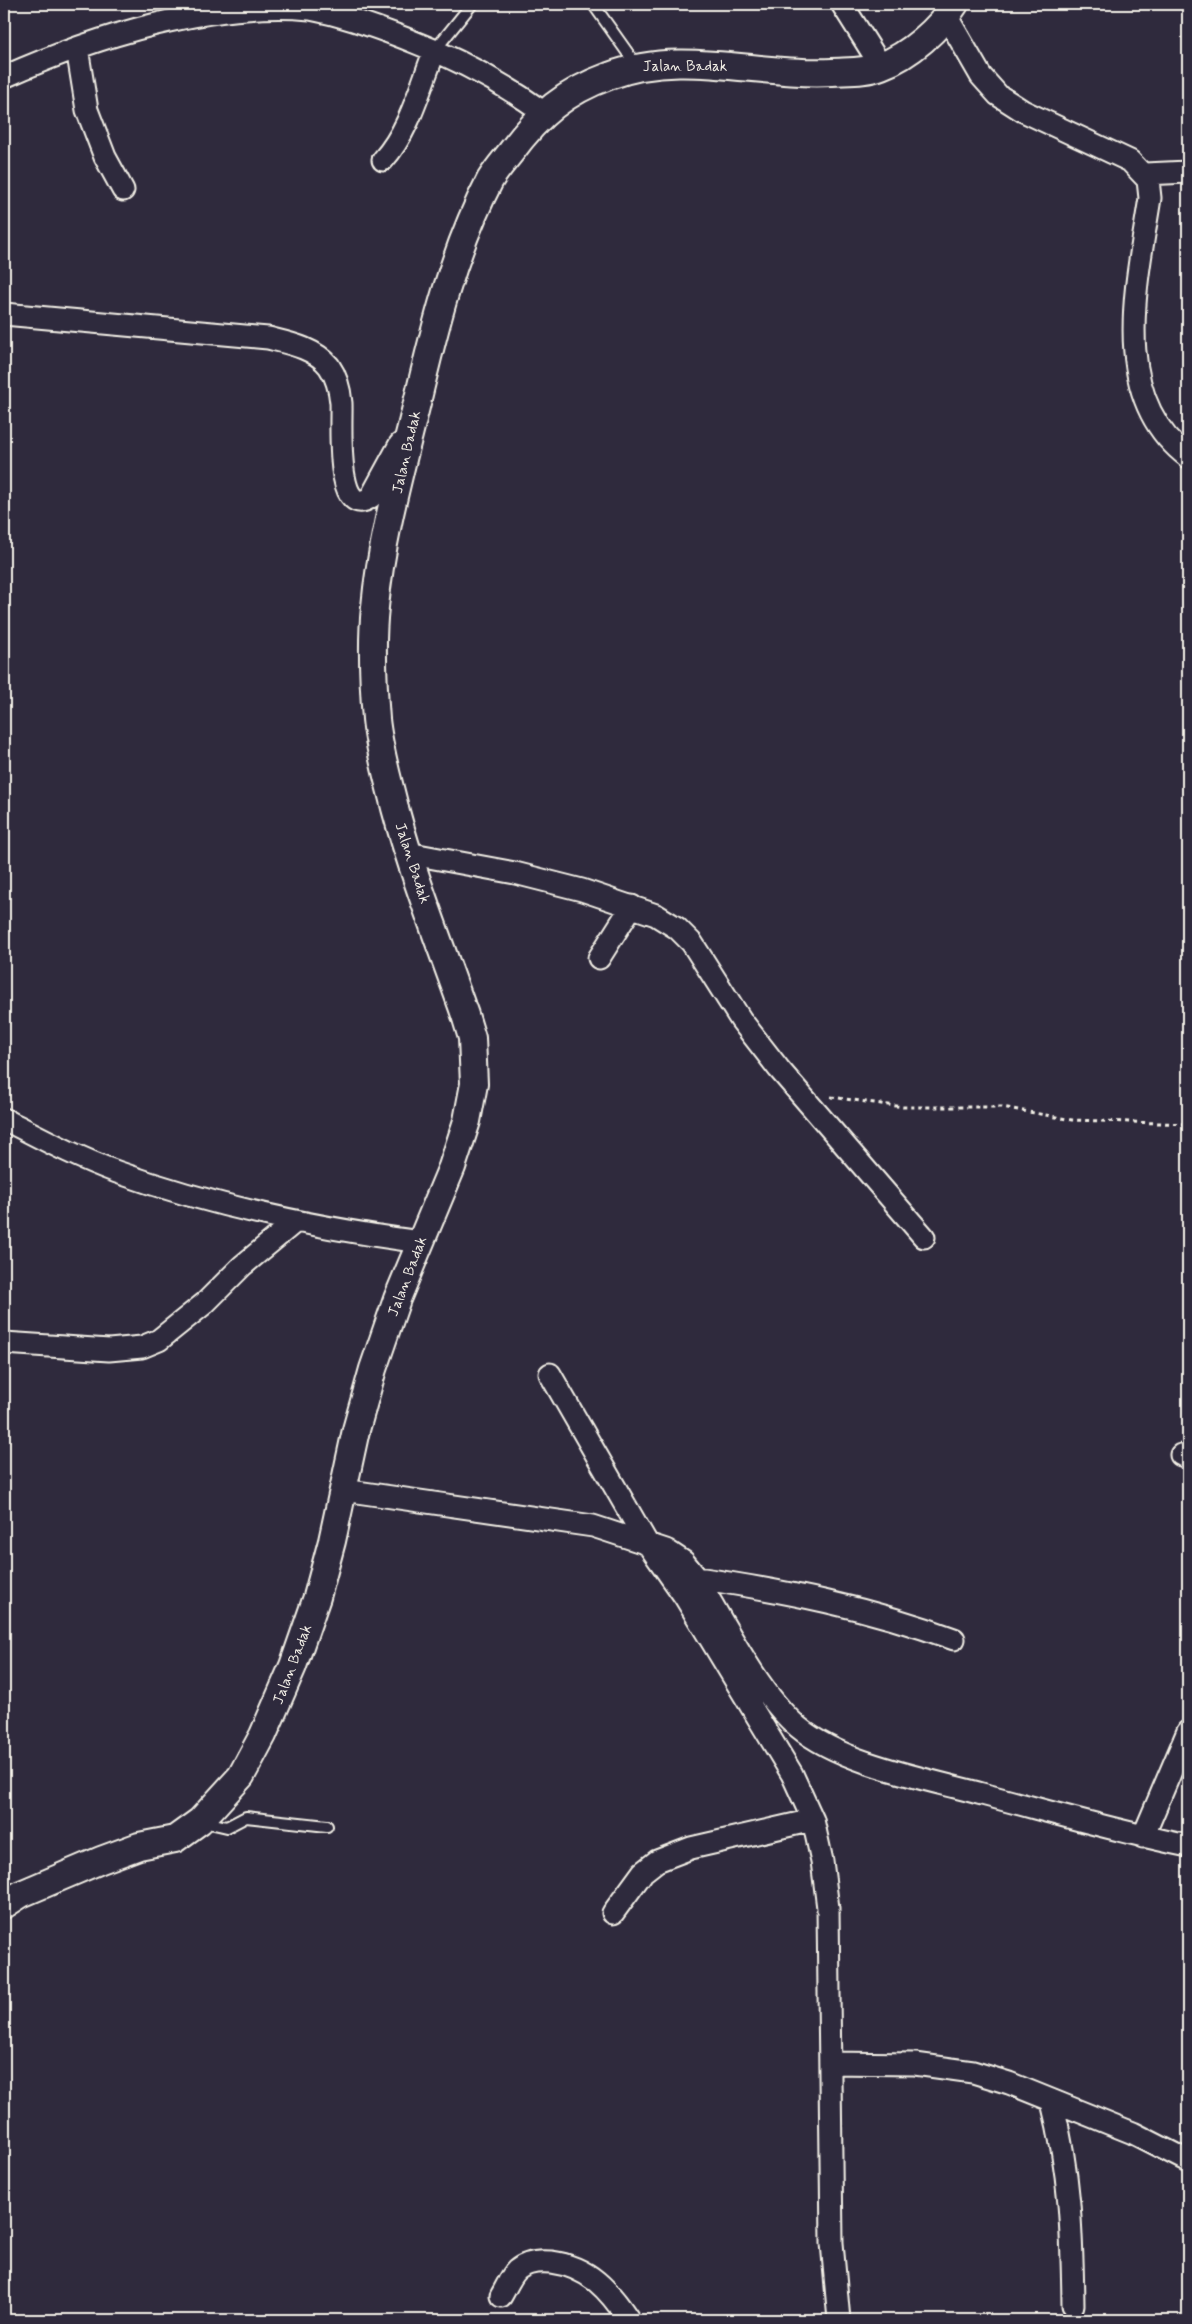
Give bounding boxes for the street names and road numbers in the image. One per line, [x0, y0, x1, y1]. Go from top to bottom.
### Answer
street label: Jalan Badak [643, 57, 727, 77]
street label: Jalan Badak [388, 409, 426, 496]
street label: Jalan Badak [390, 820, 435, 907]
street label: Jalan Badak [383, 1233, 432, 1319]
street label: Jalan Badak [268, 1621, 317, 1707]

